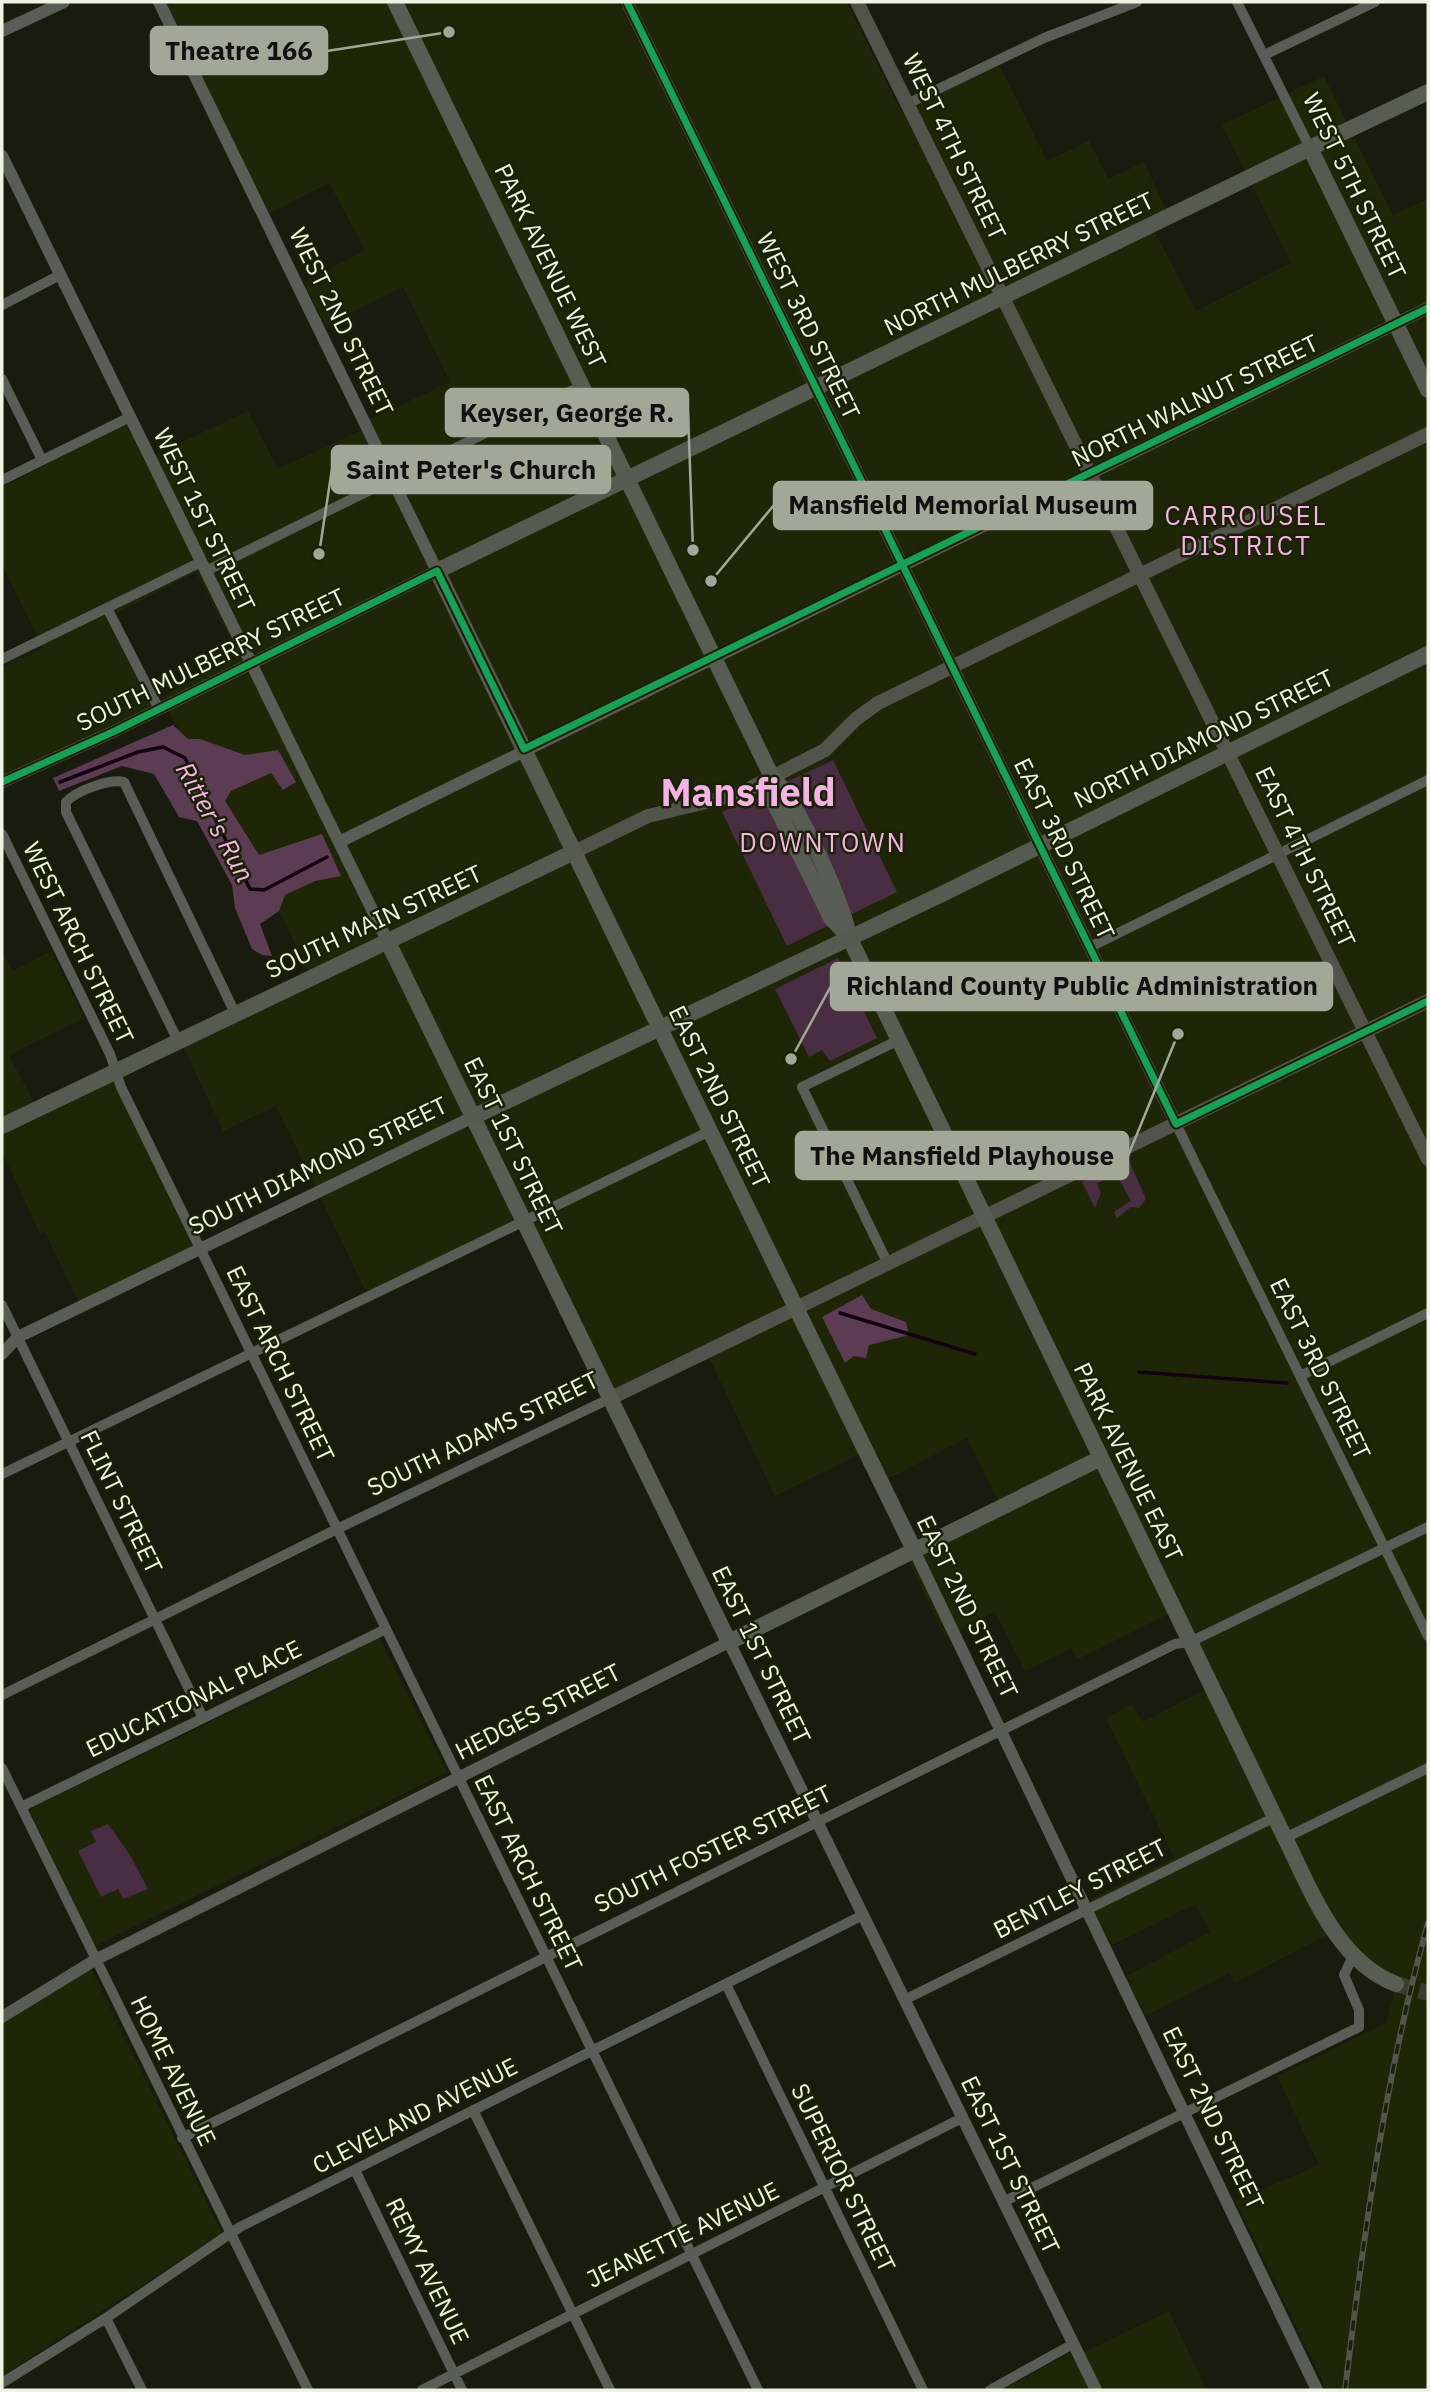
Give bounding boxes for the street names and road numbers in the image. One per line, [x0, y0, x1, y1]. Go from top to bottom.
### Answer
street label: WEST 4TH STREET [896, 48, 1014, 245]
street label: WEST 5TH STREET [1296, 87, 1414, 284]
street label: PARK AVENUE WEST [487, 158, 614, 373]
street label: NORTH MULBERRY STREET [878, 184, 1159, 343]
street label: WEST 2ND STREET [282, 222, 402, 421]
street label: WEST 3RD STREET [750, 227, 868, 425]
street label: NORTH WALNUT STREET [1066, 326, 1324, 474]
street label: WEST 1ST STREET [147, 423, 263, 617]
street label: SOUTH MULBERRY STREET [71, 580, 350, 738]
street label: NORTH DIAMOND STREET [1068, 661, 1339, 815]
street label: EAST 3RD STREET [1007, 752, 1123, 945]
street label: EAST 4TH STREET [1248, 761, 1364, 953]
street label: WEST ARCH STREET [16, 836, 142, 1049]
street label: SOUTH MAIN STREET [260, 857, 487, 985]
street label: EAST 2ND STREET [662, 1000, 778, 1194]
street label: EAST 1ST STREET [457, 1051, 571, 1240]
street label: SOUTH DIAMOND STREET [183, 1088, 453, 1242]
street label: EAST ARCH STREET [219, 1260, 342, 1467]
street label: EAST 3RD STREET [1263, 1272, 1379, 1465]
street label: PARK AVENUE EAST [1067, 1357, 1191, 1567]
street label: SOUTH ADAMS STREET [362, 1363, 604, 1503]
street label: FLINT STREET [73, 1425, 171, 1579]
street label: EAST 2ND STREET [910, 1510, 1026, 1704]
street label: EAST 1ST STREET [705, 1560, 819, 1749]
street label: EDUCATIONAL PLACE [80, 1632, 307, 1764]
street label: HEDGES STREET [449, 1655, 626, 1767]
street label: EAST ARCH STREET [467, 1769, 590, 1976]
street label: SOUTH FOSTER STREET [589, 1777, 837, 1920]
street label: BENTLEY STREET [988, 1831, 1172, 1946]
street label: HOME AVENUE [124, 1990, 224, 2151]
street label: EAST 2ND STREET [1156, 2021, 1272, 2215]
street label: CLEVELAND AVENUE [307, 2050, 523, 2181]
street label: EAST 1ST STREET [954, 2070, 1068, 2259]
street label: SUPERIOR STREET [784, 2078, 904, 2277]
street label: JEANETTE AVENUE [581, 2174, 784, 2295]
street label: REMY AVENUE [379, 2192, 477, 2349]

